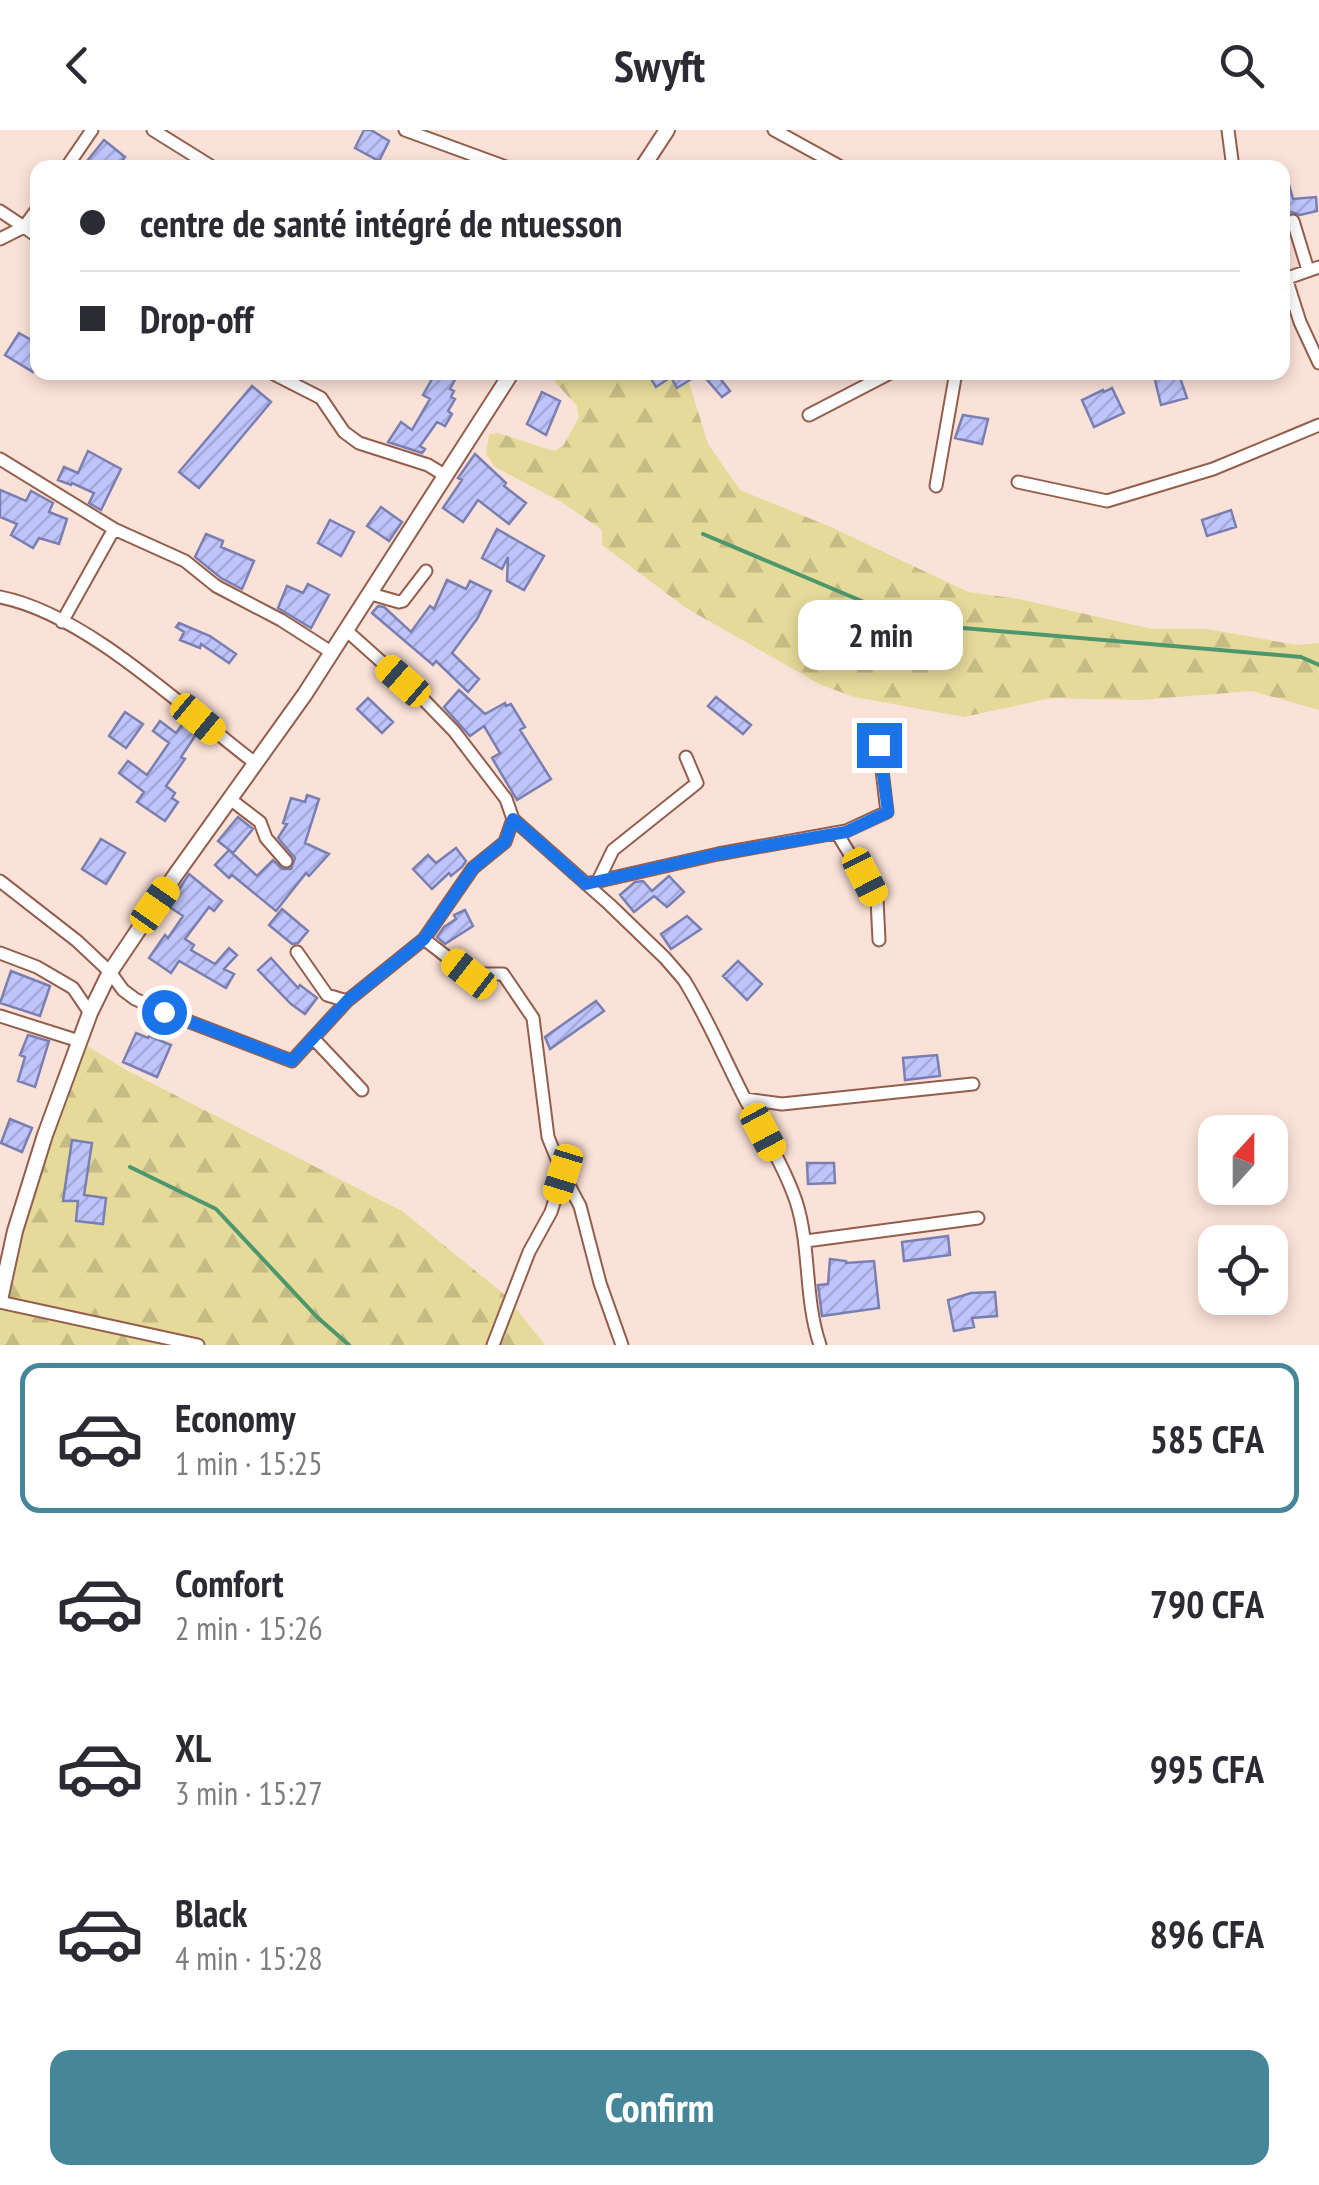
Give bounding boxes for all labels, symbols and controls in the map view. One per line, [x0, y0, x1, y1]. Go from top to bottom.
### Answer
text: Swyft [614, 36, 705, 94]
icon: back [50, 38, 105, 93]
icon: search [1214, 38, 1269, 93]
text: centre de santé intégré de ntuesson [140, 198, 622, 247]
text: Drop-off [140, 294, 254, 343]
callout: 2 min [796, 600, 962, 670]
text: 2 min [848, 614, 913, 656]
car [371, 650, 435, 712]
car [165, 688, 231, 750]
route end [857, 723, 902, 768]
car [838, 843, 892, 911]
car [126, 872, 184, 938]
car [436, 944, 502, 1004]
route start [142, 990, 187, 1035]
car [736, 1098, 790, 1166]
north arrow [1198, 1115, 1288, 1205]
map controls [1198, 1115, 1288, 1315]
car [540, 1141, 586, 1207]
button: locate [1198, 1225, 1288, 1315]
icon: car [55, 1393, 145, 1483]
text: Economy [175, 1393, 295, 1442]
text: 585 CFA [1150, 1414, 1264, 1463]
text: 1 min · 15:25 [175, 1442, 323, 1484]
icon: car [55, 1558, 145, 1648]
text: Comfort [175, 1558, 284, 1607]
text: 790 CFA [1150, 1579, 1264, 1628]
text: 2 min · 15:26 [175, 1607, 323, 1649]
icon: car [55, 1723, 145, 1813]
text: XL [175, 1723, 211, 1772]
text: 995 CFA [1150, 1744, 1264, 1793]
text: 3 min · 15:27 [175, 1772, 323, 1814]
icon: car [55, 1888, 145, 1978]
text: Black [175, 1888, 248, 1937]
text: 896 CFA [1150, 1909, 1264, 1958]
text: 4 min · 15:28 [175, 1937, 323, 1979]
button: Confirm [50, 2050, 1269, 2165]

